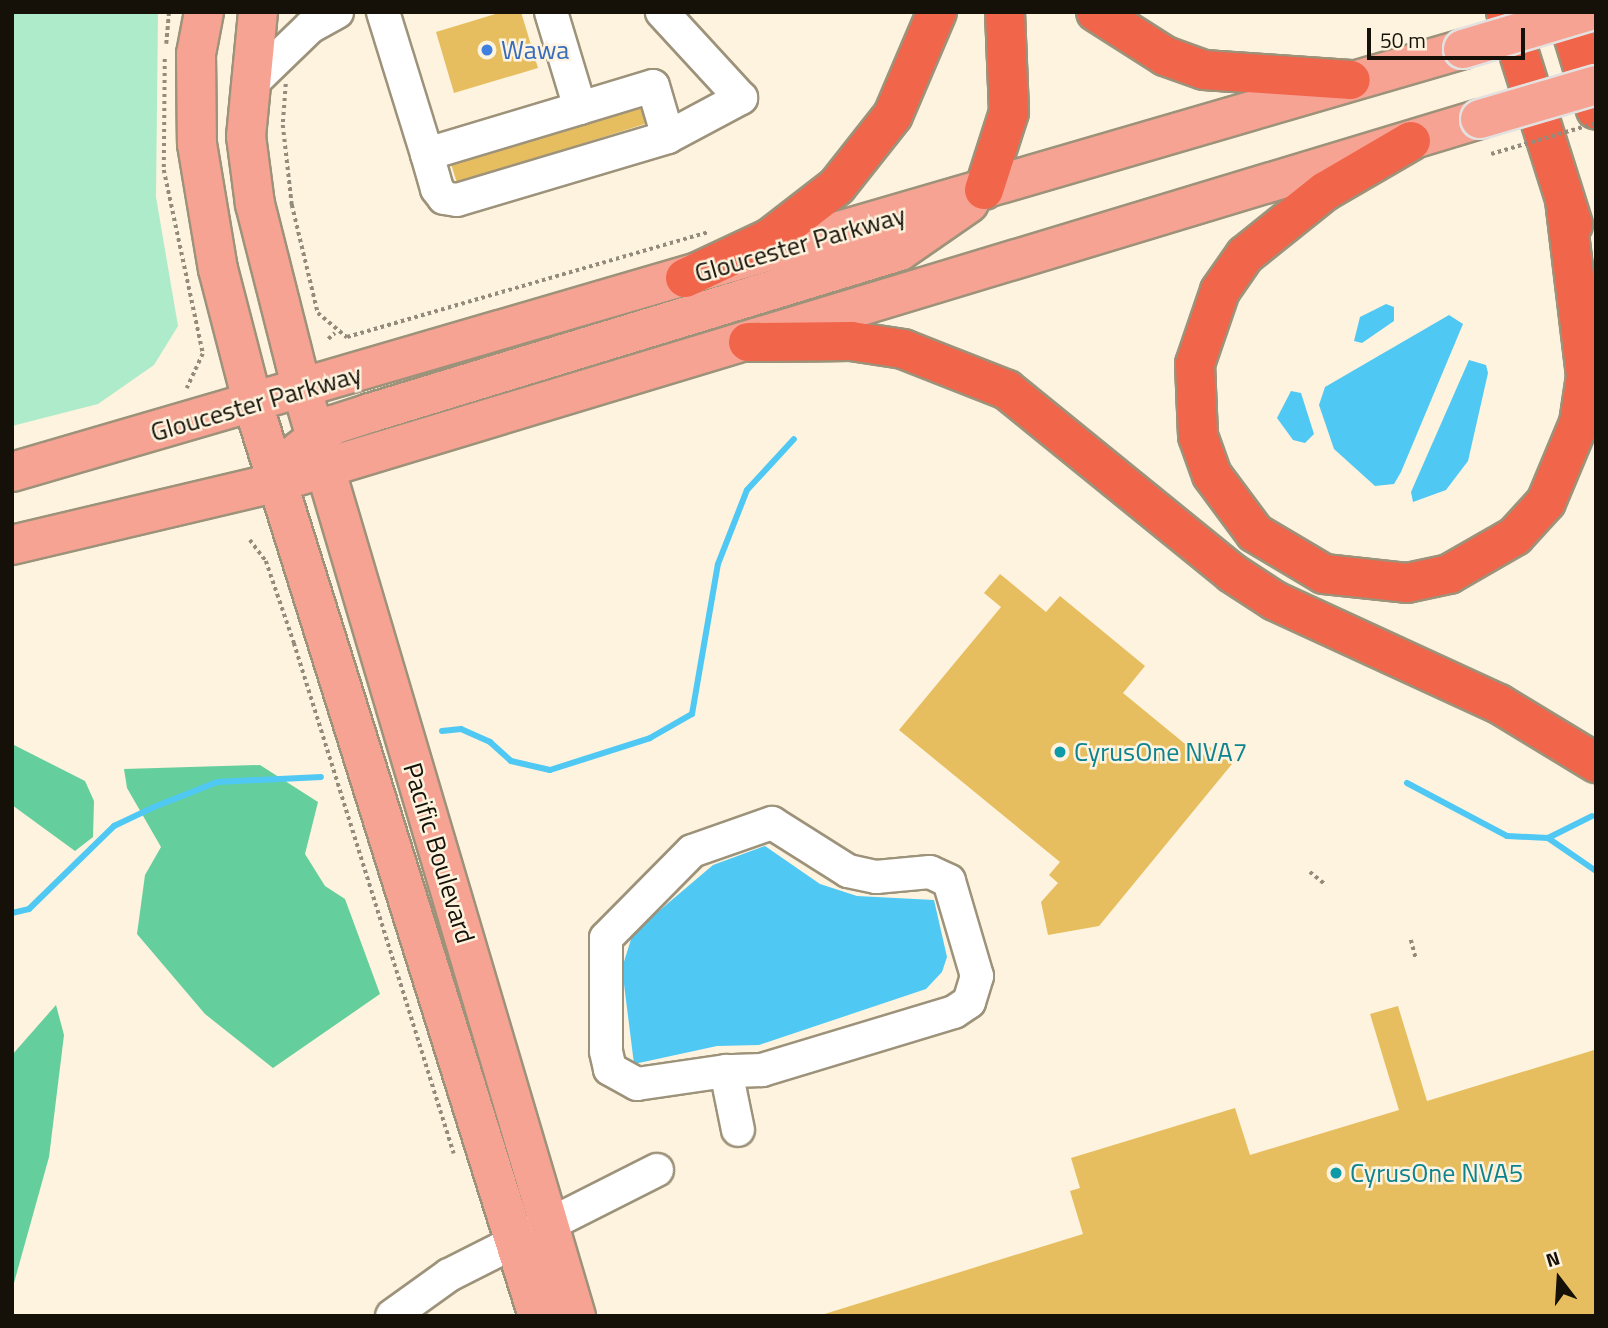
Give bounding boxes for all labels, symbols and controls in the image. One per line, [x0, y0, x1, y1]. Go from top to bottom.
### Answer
scale bar [1370, 14, 1528, 58]
text: 50 m [1380, 24, 1426, 56]
place label: Wawa [501, 34, 569, 66]
marker: Wawa [479, 42, 495, 58]
street label: Gloucester Parkway [691, 199, 909, 289]
street label: Gloucester Parkway [147, 358, 365, 448]
place label: CyrusOne NVA7 [1074, 736, 1247, 768]
marker: CyrusOne NVA7 [1052, 744, 1068, 760]
street label: Pacific Boulevard [397, 759, 481, 947]
place label: CyrusOne NVA5 [1350, 1157, 1523, 1189]
marker: CyrusOne NVA5 [1328, 1165, 1344, 1181]
text: N [1542, 1243, 1563, 1274]
north arrow [1524, 1244, 1594, 1314]

